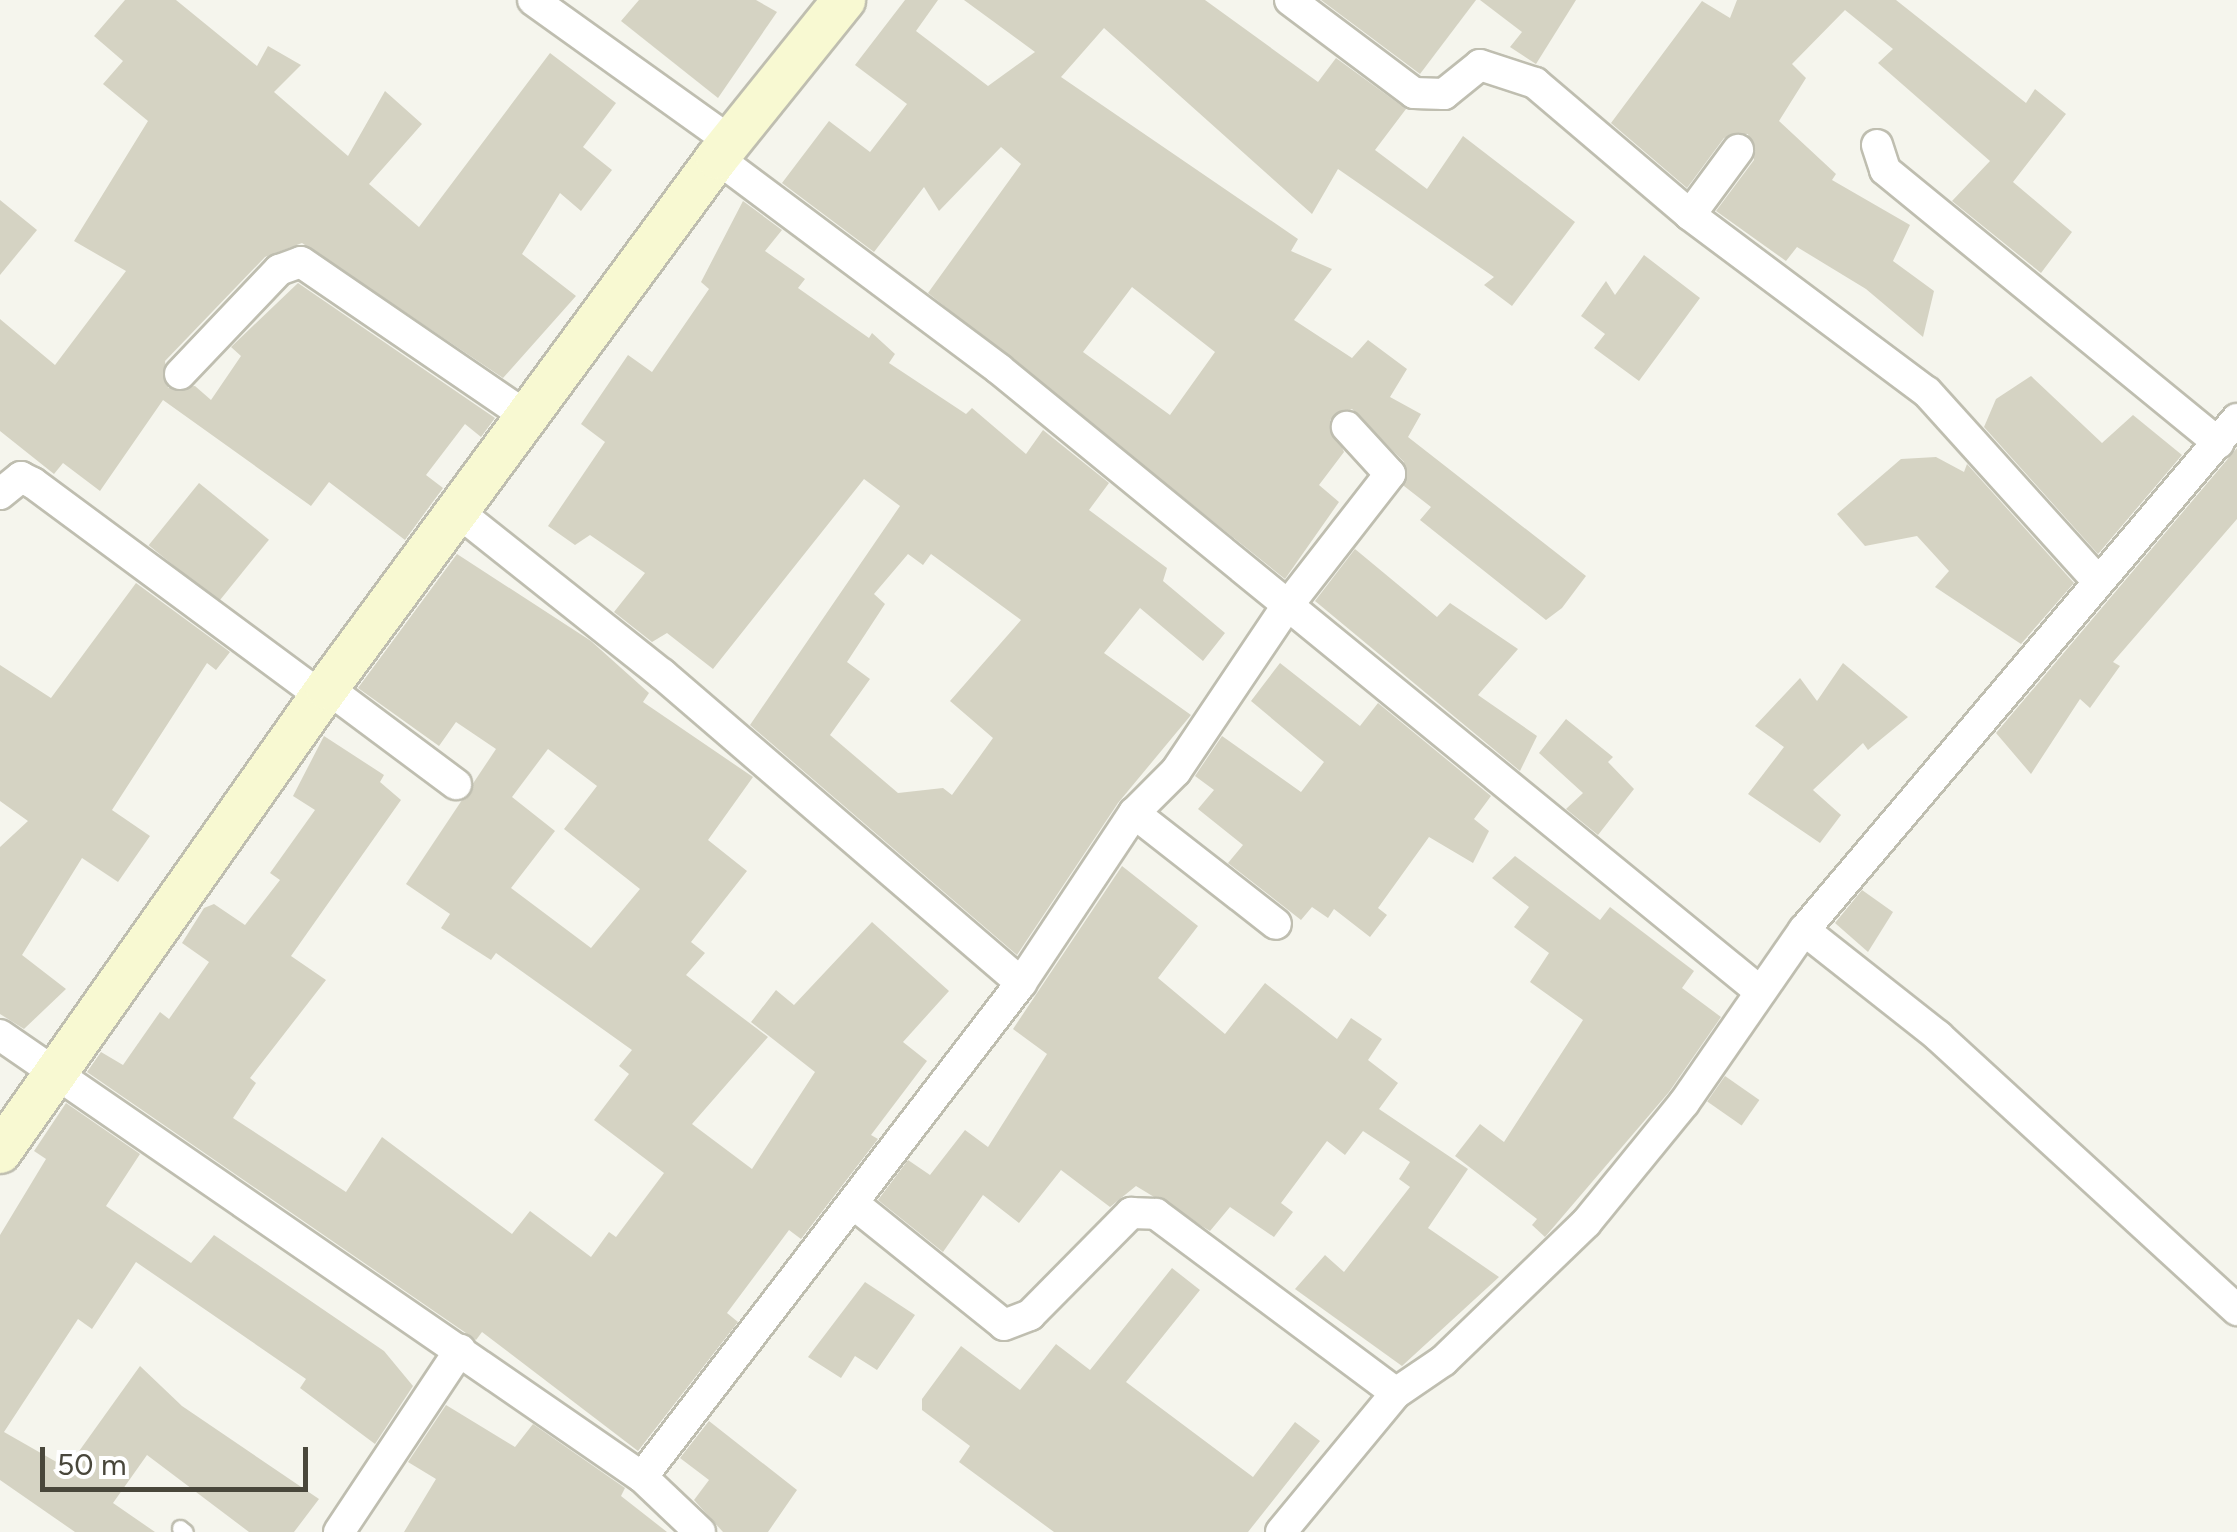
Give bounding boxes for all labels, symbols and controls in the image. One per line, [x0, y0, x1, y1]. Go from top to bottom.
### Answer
scale bar [45, 1427, 312, 1489]
text: 50 m [57, 1446, 126, 1483]

